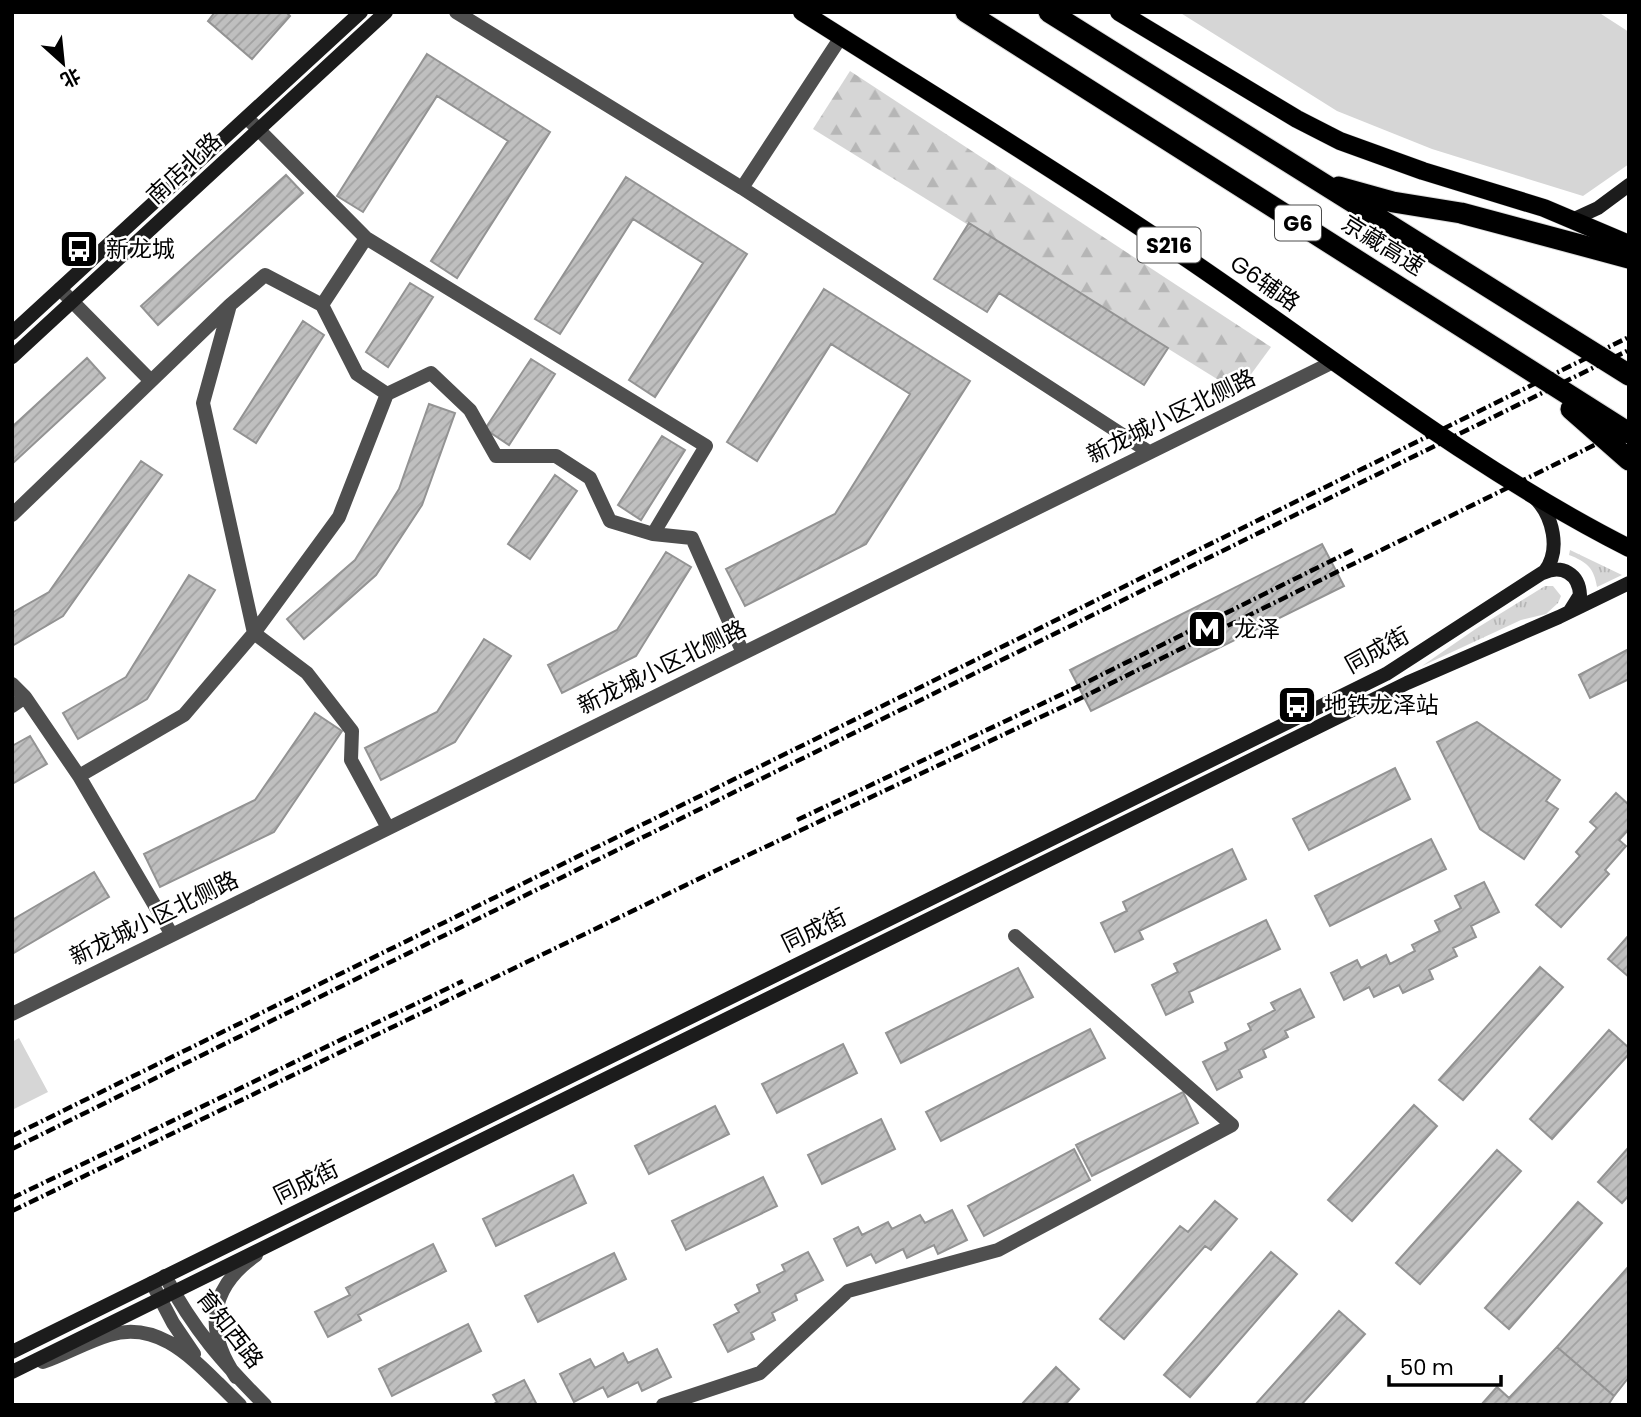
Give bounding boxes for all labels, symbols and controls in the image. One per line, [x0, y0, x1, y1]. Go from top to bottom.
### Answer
north arrow [28, 28, 98, 98]
text: 北 [56, 61, 85, 94]
street label: 南店北路 [139, 125, 229, 211]
road number: G6 [1275, 206, 1321, 241]
street label: 京藏高速 [1336, 207, 1430, 283]
bus stop icon: 新龙城 [58, 228, 100, 270]
road number: S216 [1138, 228, 1200, 262]
place label: 新龙城 [106, 233, 175, 265]
street label: G6辅路 [1224, 247, 1306, 319]
street label: 新龙城小区北侧路 [1081, 361, 1261, 471]
metro station icon: 龙泽 [1186, 608, 1228, 650]
street label: 新龙城小区北侧路 [572, 612, 752, 722]
place label: 龙泽 [1234, 613, 1280, 645]
street label: 同成街 [1339, 619, 1415, 681]
bus stop icon: 地铁龙泽站 [1276, 684, 1318, 726]
place label: 地铁龙泽站 [1324, 689, 1439, 721]
street label: 新龙城小区北侧路 [64, 863, 244, 973]
street label: 同成街 [776, 900, 852, 960]
street label: 同成街 [268, 1152, 344, 1212]
street label: 育知西路 [189, 1283, 271, 1375]
scale bar [1389, 1344, 1501, 1388]
text: 50 m [1400, 1353, 1454, 1382]

